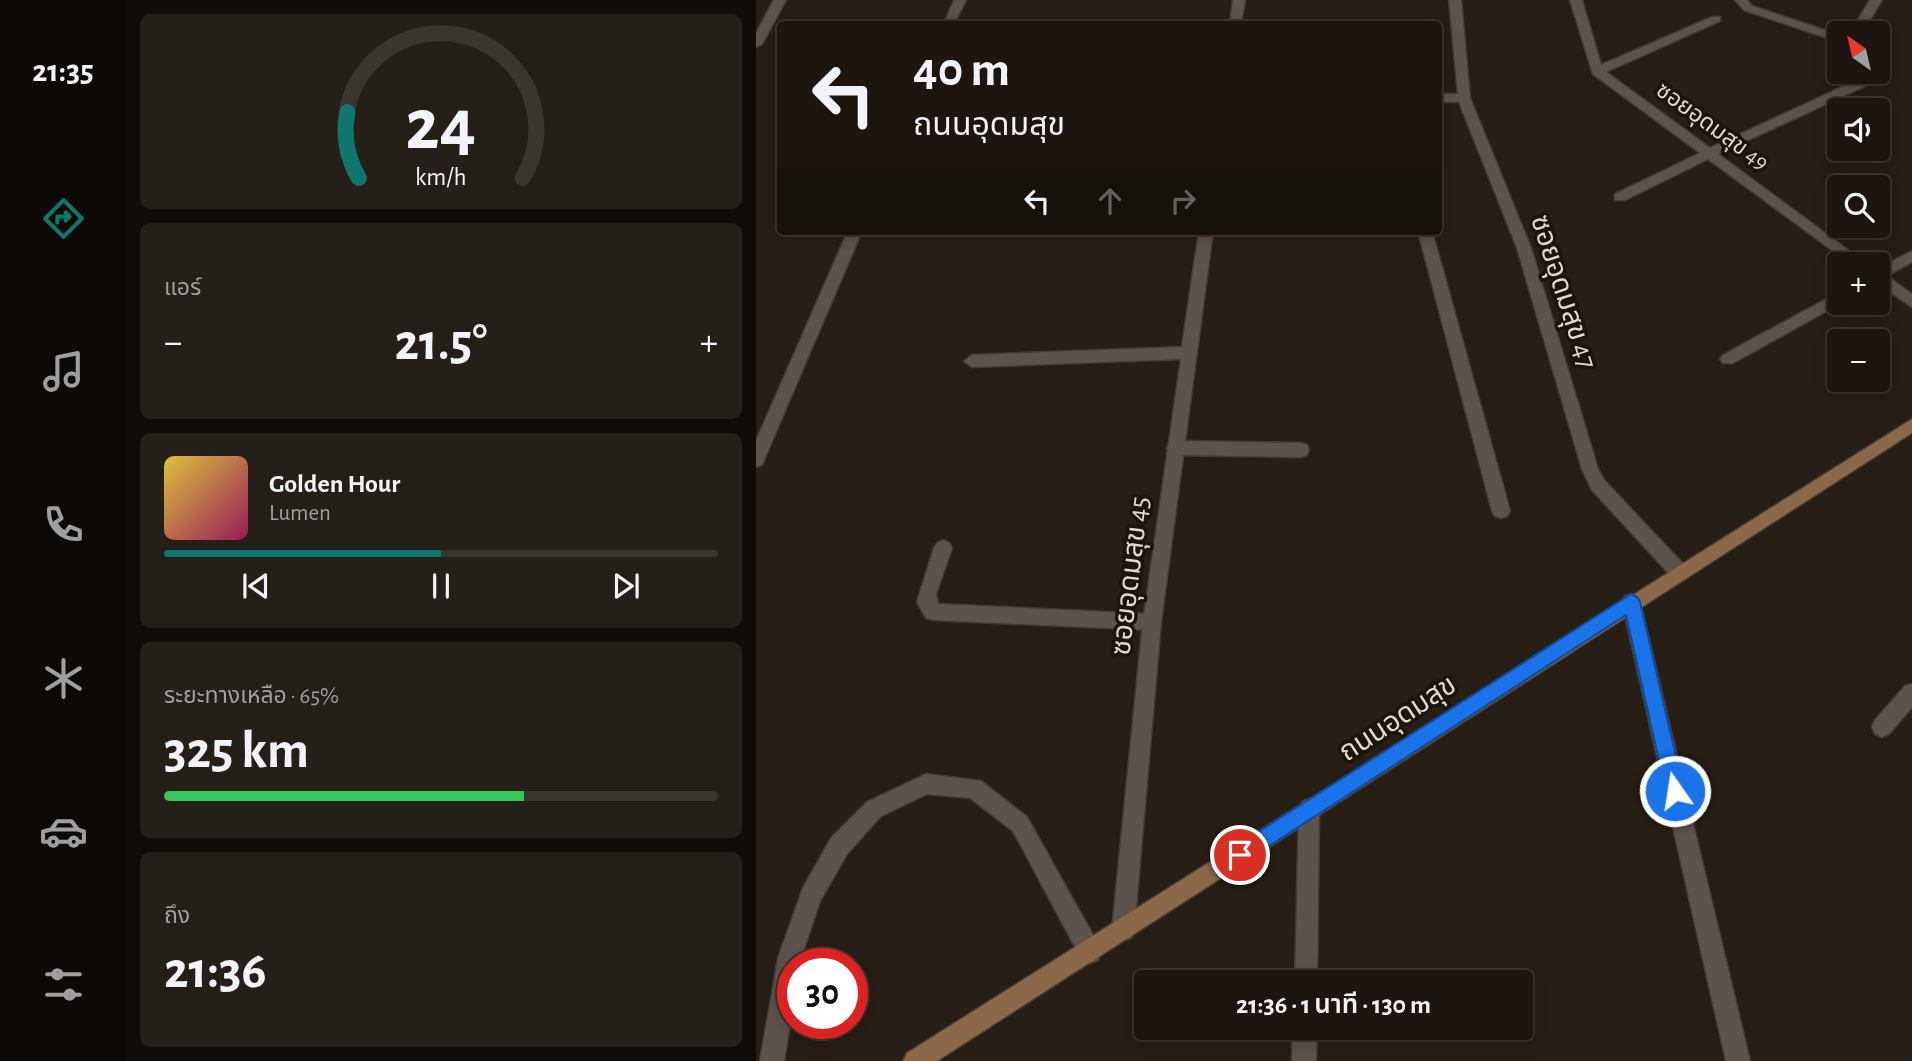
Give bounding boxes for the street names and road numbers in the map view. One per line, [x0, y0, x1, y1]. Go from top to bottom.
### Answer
street label: ซอยอุดมสุข 49 [1651, 79, 1772, 176]
street label: ซอยอุดมสุข 47 [1524, 212, 1601, 373]
street label: ซอยอุดมสุข 45 [1107, 495, 1156, 657]
street label: ถนนอุดมสุข [1335, 671, 1462, 768]

